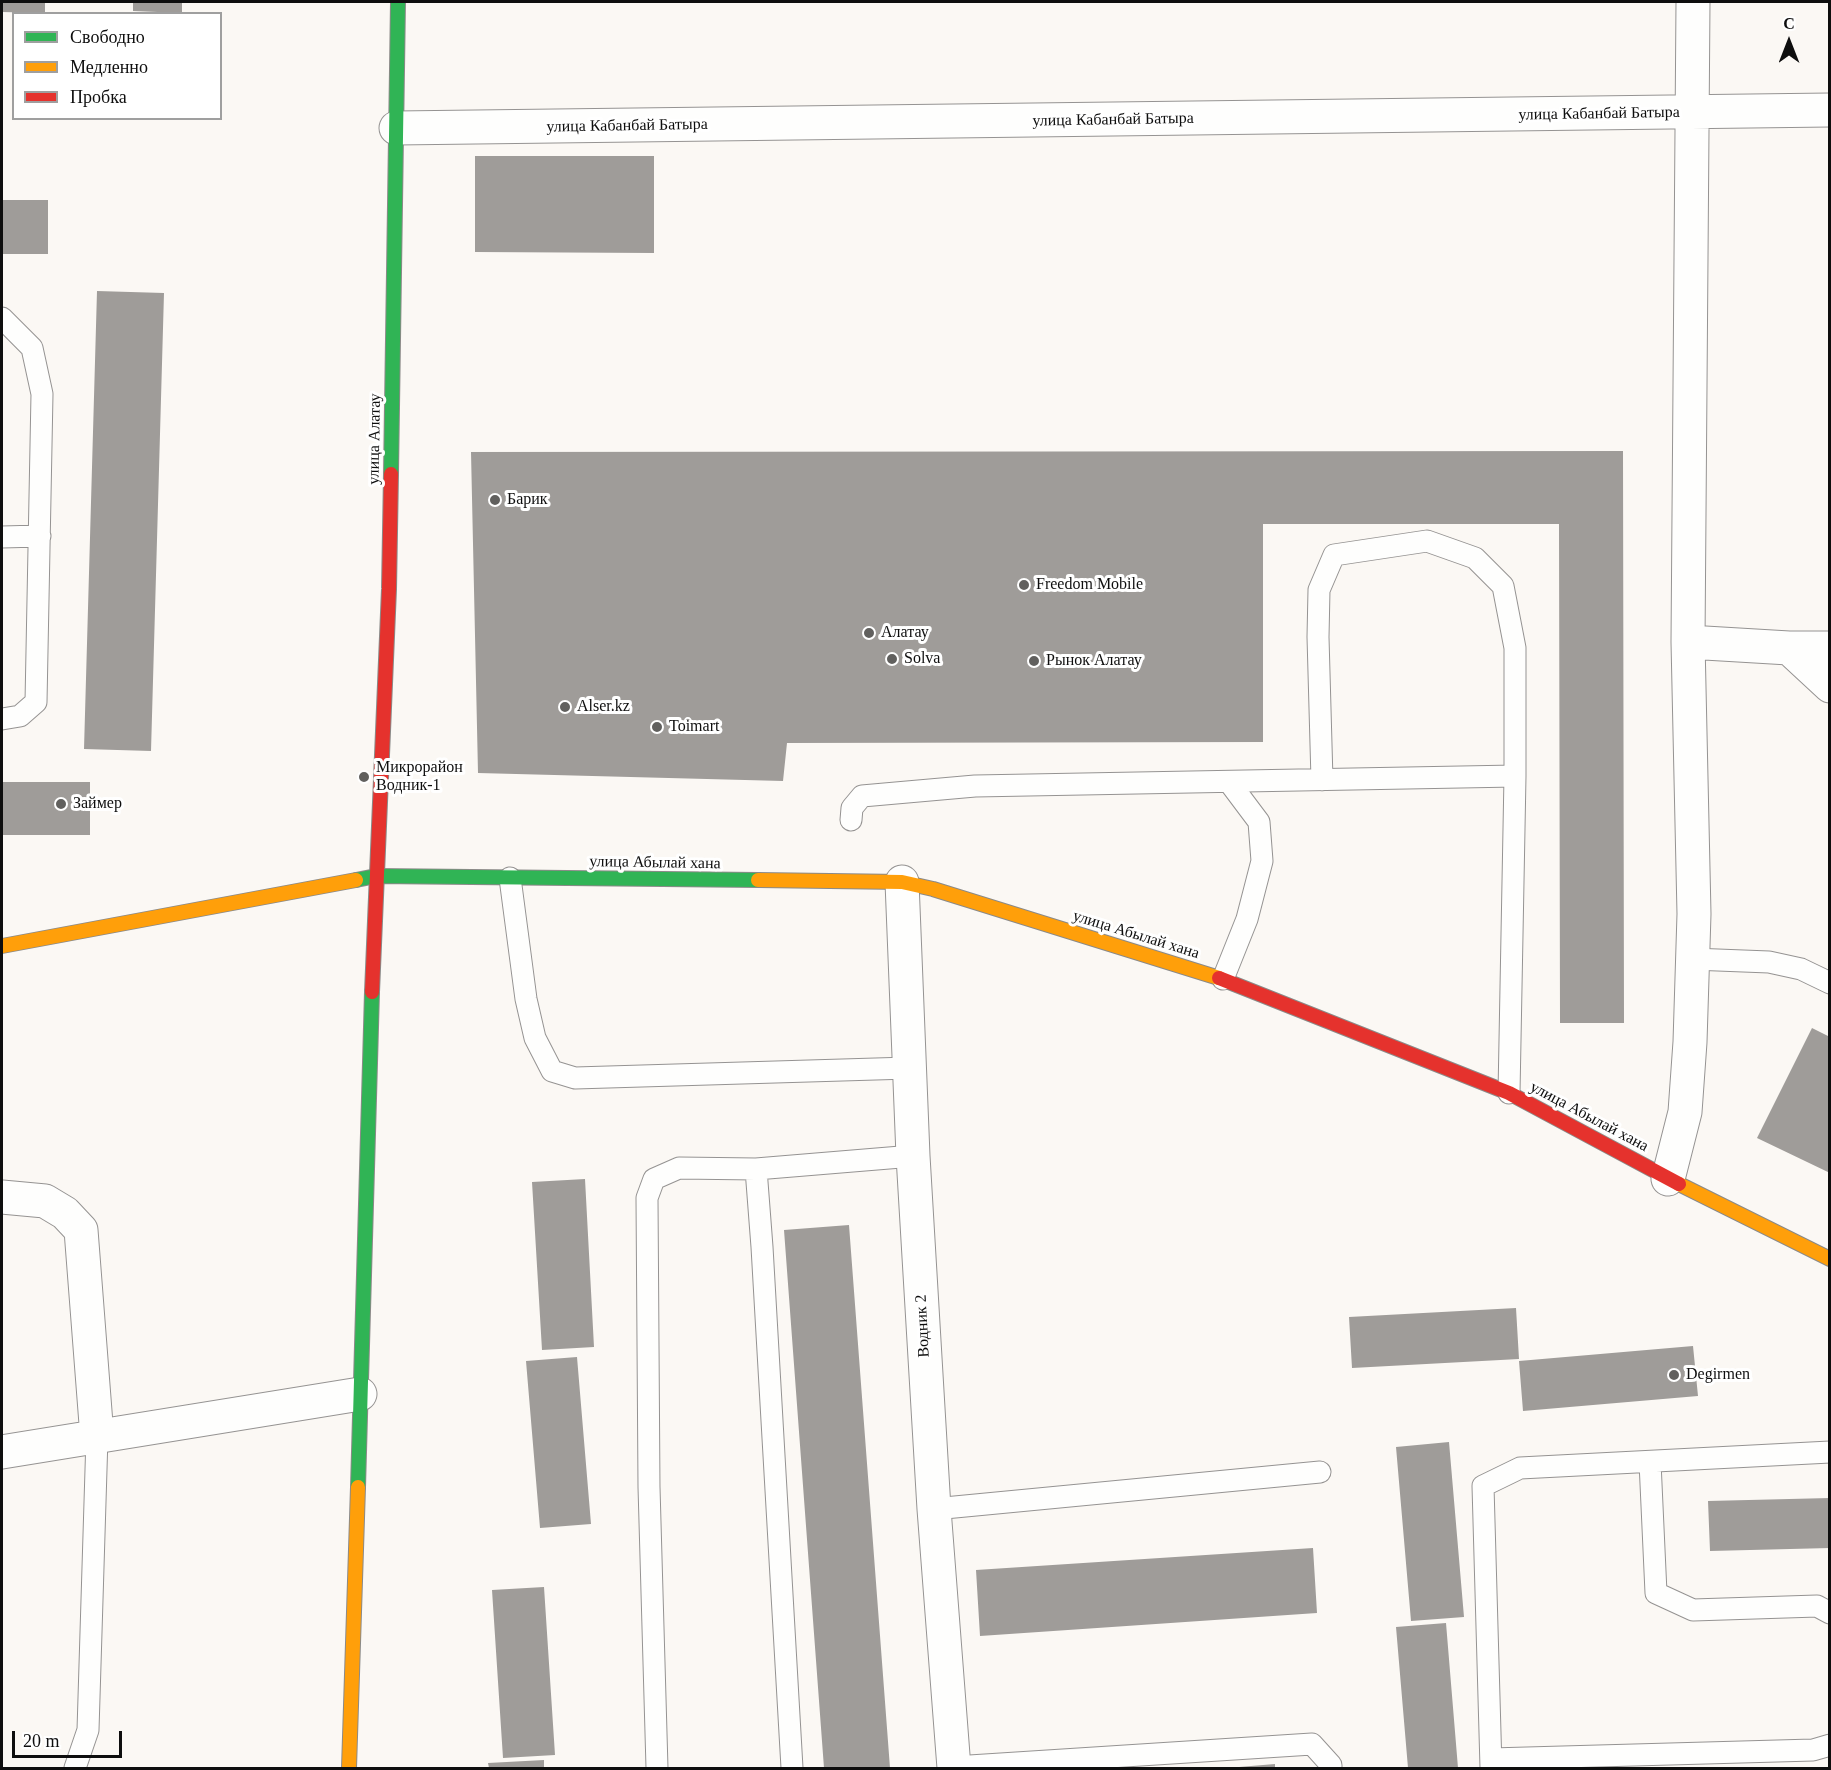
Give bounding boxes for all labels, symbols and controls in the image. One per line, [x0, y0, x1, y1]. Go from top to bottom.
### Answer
legend [12, 12, 222, 120]
north arrow [1759, 12, 1819, 72]
text: С [1783, 15, 1795, 32]
text: Свободно [70, 27, 145, 47]
text: Медленно [70, 57, 148, 77]
text: Пробка [70, 87, 127, 107]
street label: улица Кабанбай Батыра [1518, 103, 1680, 125]
street label: улица Кабанбай Батыра [1032, 109, 1194, 131]
street label: улица Кабанбай Батыра [546, 115, 708, 137]
street label: улица Алатау [365, 393, 385, 485]
place label: Барик [507, 490, 548, 510]
marker: Барик [488, 493, 502, 507]
place label: Freedom Mobile [1036, 575, 1143, 595]
marker: Freedom Mobile [1017, 578, 1031, 592]
place label: Алатау [881, 623, 929, 643]
marker: Алатау [862, 626, 876, 640]
place label: Solva [904, 649, 940, 669]
place label: Рынок Алатау [1046, 651, 1142, 671]
marker: Solva [885, 652, 899, 666]
marker: Рынок Алатау [1027, 654, 1041, 668]
place label: Alser.kz [577, 697, 630, 717]
marker: Alser.kz [558, 700, 572, 714]
place label: Toimart [669, 717, 719, 737]
marker: Toimart [650, 720, 664, 734]
place label: Микрорайон Водник-1 [376, 758, 463, 796]
marker: Микрорайон Водник-1 [357, 770, 371, 784]
place label: Займер [73, 794, 122, 814]
marker: Займер [54, 797, 68, 811]
street label: улица Абылай хана [589, 852, 721, 874]
street label: улица Абылай хана [1070, 907, 1202, 963]
street label: улица Абылай хана [1527, 1078, 1651, 1156]
street label: Водник 2 [912, 1294, 934, 1358]
place label: Degirmen [1686, 1365, 1750, 1385]
marker: Degirmen [1667, 1368, 1681, 1382]
scale bar [15, 1719, 124, 1757]
text: 20 m [23, 1731, 60, 1751]

